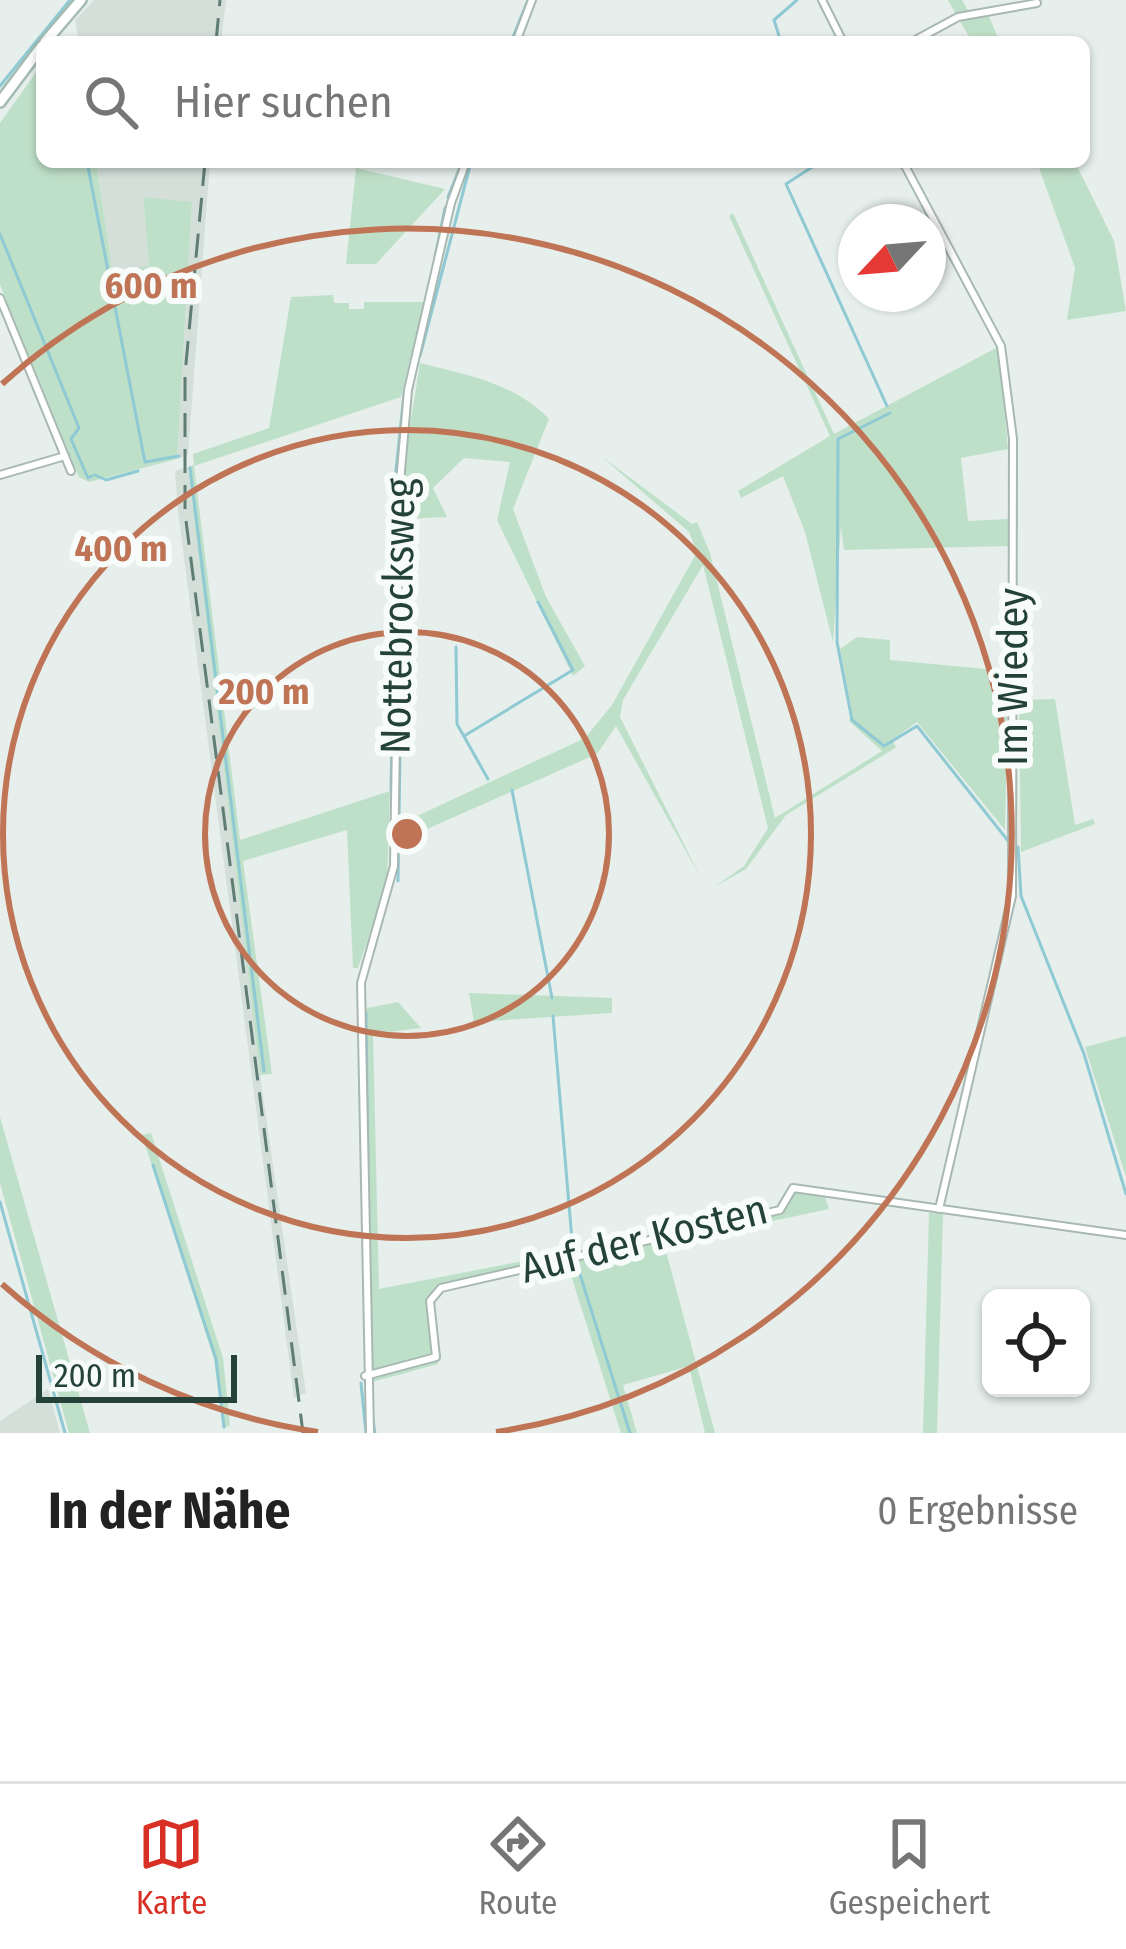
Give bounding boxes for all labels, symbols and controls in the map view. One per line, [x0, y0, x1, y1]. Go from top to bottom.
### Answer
search box [36, 36, 1090, 168]
icon: search [78, 69, 144, 135]
text: Hier suchen [174, 75, 393, 129]
north arrow [838, 204, 946, 312]
text: 600 m [104, 264, 198, 308]
street label: Nottebrocksweg [371, 477, 425, 754]
text: 400 m [75, 527, 167, 571]
street label: Im Wiedey [988, 588, 1038, 766]
text: 200 m [218, 670, 309, 714]
centre of rings [386, 813, 428, 855]
street label: Auf der Kosten [516, 1184, 772, 1294]
map controls [982, 1289, 1090, 1397]
button: locate [982, 1289, 1090, 1397]
scale bar [36, 1349, 237, 1402]
text: 200 m [54, 1356, 136, 1396]
text: In der Nähe [48, 1480, 290, 1542]
text: 0 Ergebnisse [877, 1488, 1078, 1534]
tab: Karte [136, 1811, 207, 1923]
tab: Route [479, 1811, 557, 1923]
tab: Gespeichert [829, 1811, 990, 1923]

